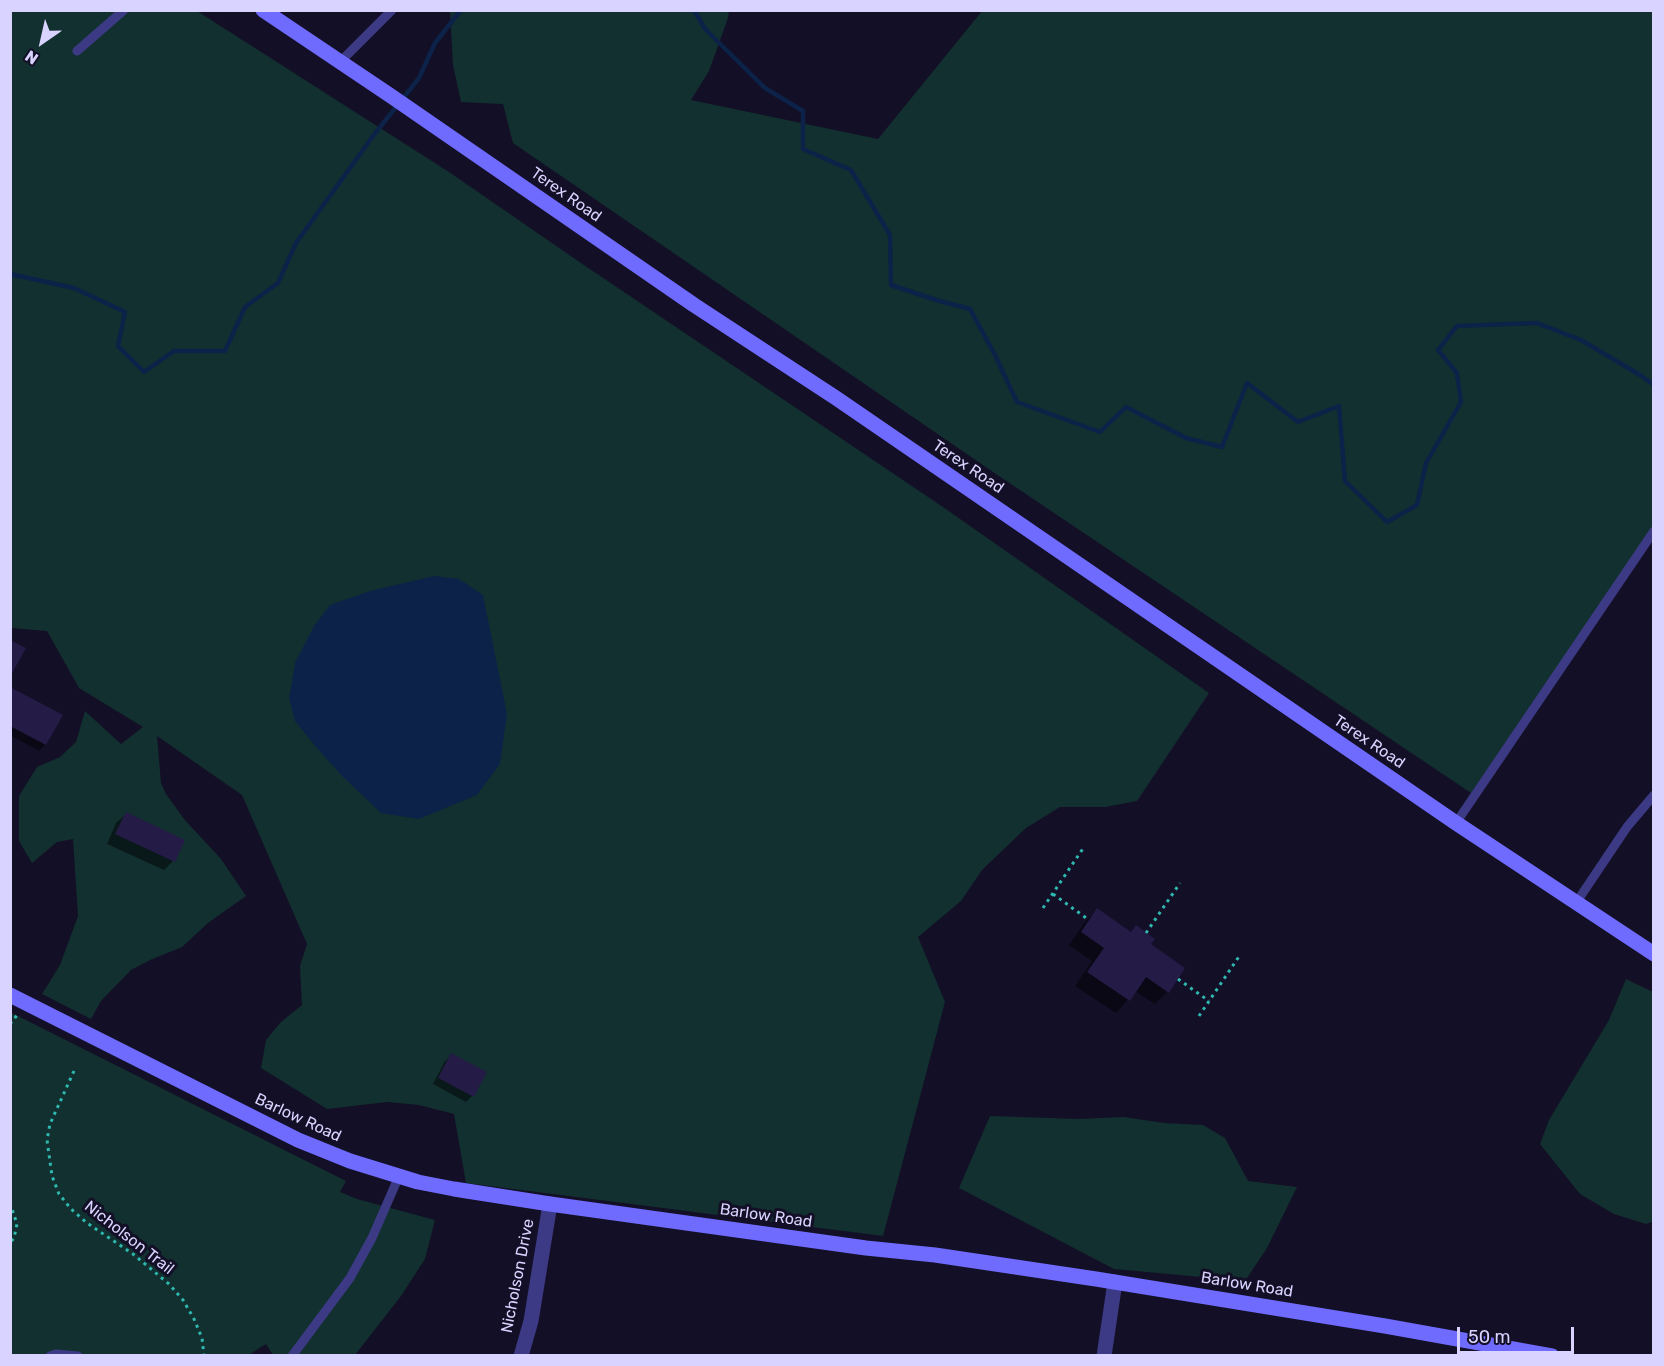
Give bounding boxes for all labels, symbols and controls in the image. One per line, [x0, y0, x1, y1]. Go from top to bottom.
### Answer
north arrow [12, 12, 72, 72]
text: N [22, 46, 42, 68]
street label: Terex Road [527, 164, 605, 226]
street label: Terex Road [929, 436, 1007, 498]
street label: Terex Road [1330, 711, 1408, 773]
street label: Barlow Road [252, 1090, 344, 1146]
street label: Nicholson Trail [80, 1197, 178, 1279]
street label: Barlow Road [719, 1200, 813, 1232]
street label: Nicholson Drive [497, 1217, 539, 1335]
street label: Barlow Road [1200, 1268, 1294, 1302]
scale bar [1460, 1315, 1577, 1353]
text: 50 m [1468, 1326, 1511, 1348]

